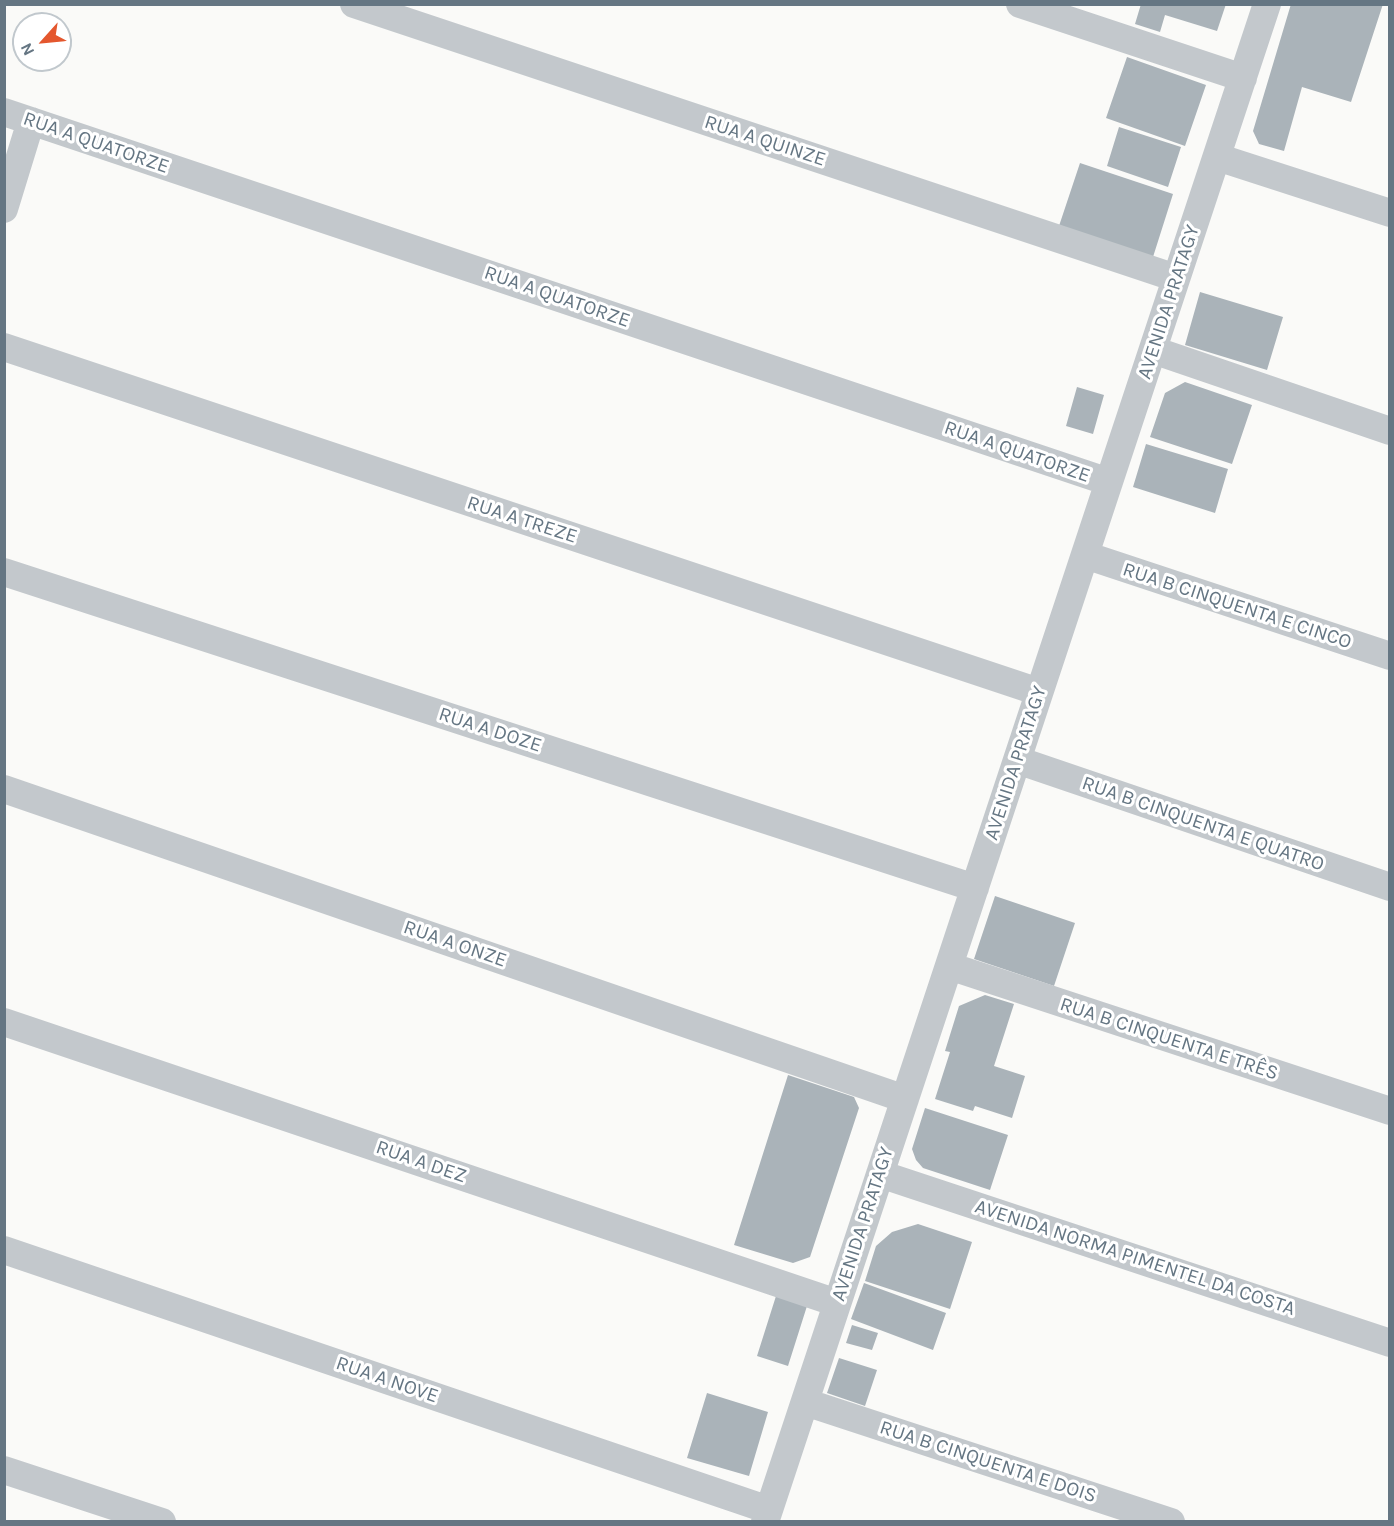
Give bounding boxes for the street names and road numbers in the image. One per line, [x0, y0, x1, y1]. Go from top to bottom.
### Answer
street label: RUA A QUATORZE [20, 107, 172, 179]
street label: RUA A QUINZE [701, 110, 829, 172]
street label: AVENIDA PRATAGY [1133, 222, 1205, 382]
street label: RUA A QUATORZE [481, 261, 633, 333]
street label: RUA A QUATORZE [941, 416, 1093, 488]
street label: RUA A TREZE [464, 491, 580, 549]
street label: RUA B CINQUENTA E CINCO [1119, 558, 1355, 654]
street label: AVENIDA PRATAGY [980, 683, 1052, 843]
street label: RUA A DOZE [435, 702, 545, 758]
street label: RUA B CINQUENTA E QUATRO [1079, 771, 1327, 877]
street label: RUA A ONZE [400, 915, 510, 973]
street label: RUA B CINQUENTA E TRÊS [1057, 992, 1281, 1086]
street label: RUA A DEZ [373, 1135, 469, 1189]
street label: AVENIDA PRATAGY [827, 1144, 899, 1304]
street label: AVENIDA NORMA PIMENTEL DA COSTA [972, 1195, 1298, 1321]
street label: RUA A NOVE [333, 1351, 441, 1409]
street label: RUA B CINQUENTA E DOIS [877, 1416, 1099, 1508]

